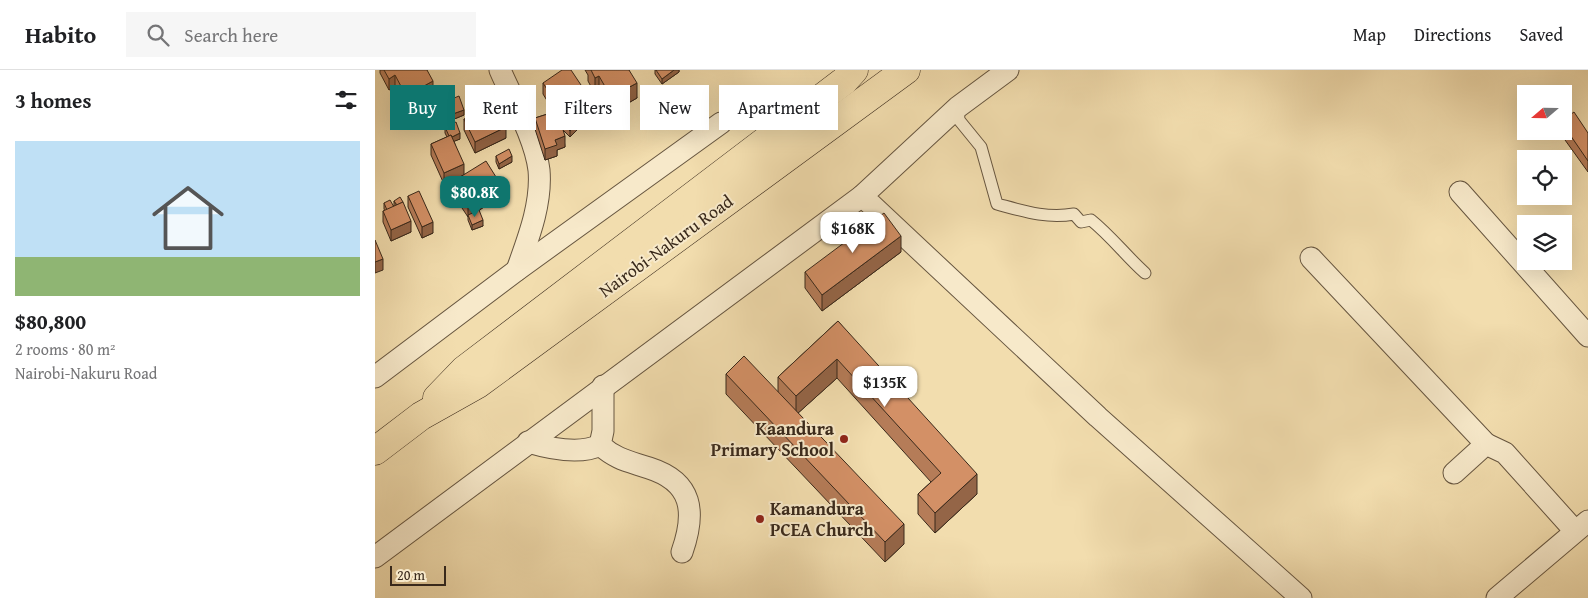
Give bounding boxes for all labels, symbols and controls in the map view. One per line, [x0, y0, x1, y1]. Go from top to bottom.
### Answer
search box [126, 12, 476, 57]
text: Habito [25, 17, 96, 52]
icon: search [144, 21, 172, 49]
text: Search here [184, 21, 278, 49]
text: Map [1353, 21, 1386, 48]
text: Directions [1414, 21, 1491, 48]
text: Saved [1519, 21, 1563, 48]
text: 3 homes [15, 85, 91, 116]
chip: Buy [390, 85, 455, 130]
chip: Rent [465, 85, 536, 130]
chip: Filters [546, 85, 630, 130]
chip: New [640, 85, 709, 130]
chip: Apartment [719, 85, 838, 130]
north arrow [1517, 85, 1573, 140]
map controls [1517, 85, 1572, 270]
icon: filters [332, 86, 360, 114]
button: locate [1517, 150, 1572, 205]
icon: home [143, 173, 233, 263]
pin: $80.8K [434, 176, 516, 218]
text: $80.8K [451, 180, 499, 204]
street label: Nairobi-Nakuru Road [593, 187, 739, 304]
pin: $168K [818, 212, 888, 254]
button: layers [1517, 215, 1572, 270]
text: $168K [831, 216, 875, 240]
text: $80,800 [15, 306, 86, 337]
text: 2 rooms · 80 m² [15, 337, 115, 361]
text: Nairobi-Nakuru Road [15, 361, 157, 385]
pin: $135K [850, 366, 920, 408]
text: $135K [863, 370, 907, 394]
place label: Kaandura Primary School [711, 415, 835, 463]
marker: Kaandura Primary School [838, 433, 850, 445]
place label: Kamandura PCEA Church [770, 495, 874, 543]
marker: Kamandura PCEA Church [754, 513, 766, 525]
scale bar [390, 563, 446, 586]
text: 20 m [397, 565, 425, 585]

